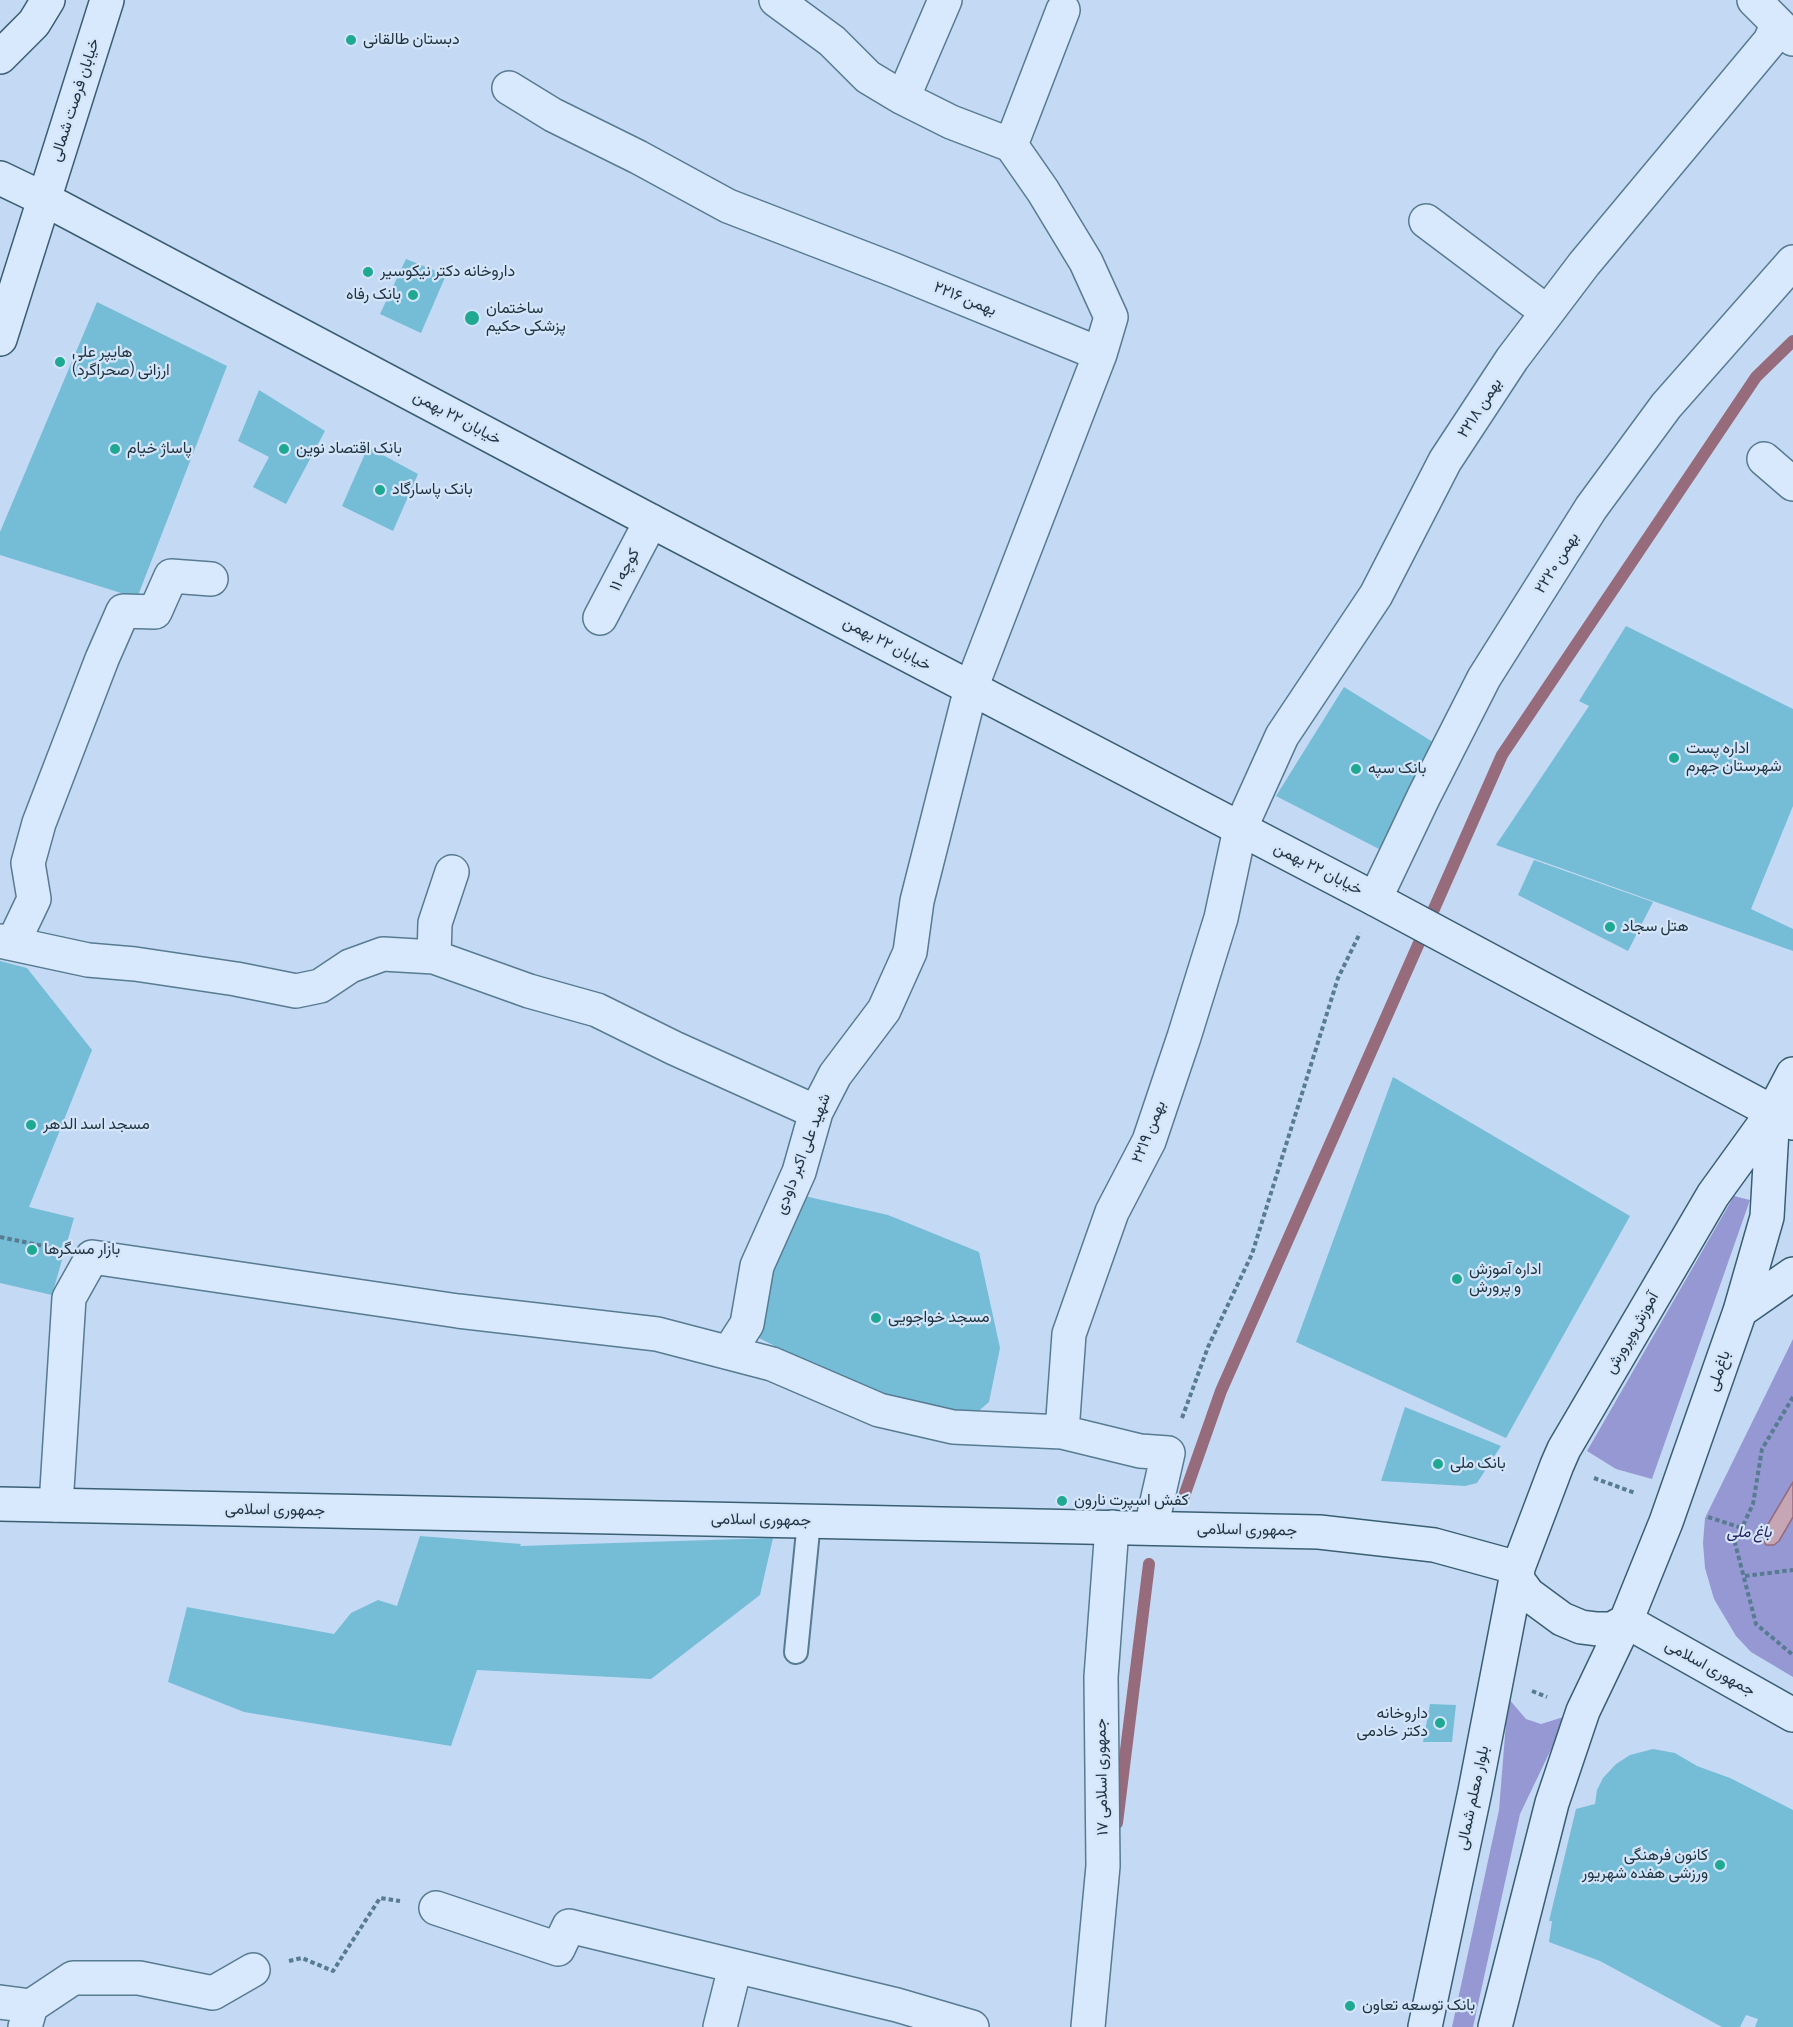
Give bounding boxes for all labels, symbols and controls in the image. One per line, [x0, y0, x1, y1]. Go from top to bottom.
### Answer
place label: دبستان طالقانی [363, 30, 460, 50]
marker: دبستان طالقانی [344, 33, 358, 47]
street label: خیابان فرصت شمالی [46, 36, 104, 164]
place label: داروخانه دکتر نیکوسیر [380, 262, 515, 282]
marker: داروخانه دکتر نیکوسیر [361, 265, 375, 279]
street label: ۲۲بهمن ۱۶ [931, 278, 999, 320]
place label: بانک رفاه [346, 285, 401, 305]
marker: بانک رفاه [406, 288, 420, 302]
place label: ساختمان پزشکی حکیم [486, 299, 566, 337]
marker: ساختمان پزشکی حکیم [463, 309, 481, 327]
place label: هایپر علی ارزانی (صحراگرد) [72, 343, 170, 381]
marker: هایپر علی ارزانی (صحراگرد) [53, 355, 67, 369]
street label: ۲۲بهمن ۱۸ [1454, 375, 1506, 441]
street label: خیابان ۲۲ بهمن [410, 387, 504, 449]
place label: پاساژ خیام [127, 439, 192, 459]
place label: بانک اقتصاد نوین [296, 439, 402, 459]
marker: پاساژ خیام [108, 442, 122, 456]
marker: بانک اقتصاد نوین [277, 442, 291, 456]
place label: بانک پاسارگاد [392, 480, 473, 500]
marker: بانک پاسارگاد [373, 483, 387, 497]
street label: ۲۲بهمن ۲۰ [1531, 529, 1583, 597]
street label: کوچه ۱۱ [606, 545, 644, 595]
street label: خیابان ۲۲ بهمن [840, 613, 934, 675]
place label: اداره پست شهرستان جهرم [1686, 739, 1782, 777]
marker: اداره پست شهرستان جهرم [1667, 751, 1681, 765]
place label: بانک سپه [1368, 759, 1426, 779]
marker: بانک سپه [1349, 762, 1363, 776]
street label: خیابان ۲۲ بهمن [1270, 838, 1366, 900]
place label: هتل سجاد [1622, 917, 1689, 937]
marker: هتل سجاد [1603, 920, 1617, 934]
street label: شهید علی اکبر داودی [771, 1091, 835, 1217]
street label: ۲۲بهمن ۱۹ [1128, 1098, 1170, 1166]
place label: مسجد اسد الدهر [43, 1115, 150, 1135]
marker: مسجد اسد الدهر [24, 1118, 38, 1132]
place label: بازار مسگرها [44, 1240, 120, 1260]
marker: بازار مسگرها [25, 1243, 39, 1257]
place label: اداره آموزش و پرورش [1469, 1260, 1541, 1298]
marker: اداره آموزش و پرورش [1450, 1272, 1464, 1286]
street label: آموزش‌و‌پرورش [1601, 1289, 1663, 1377]
place label: مسجد خواجویی [888, 1308, 990, 1328]
marker: مسجد خواجویی [869, 1311, 883, 1325]
street label: باغ‌ملی [1703, 1348, 1735, 1394]
place label: بانک ملی [1450, 1454, 1506, 1474]
marker: بانک ملی [1431, 1457, 1445, 1471]
place label: کفش اسپرت نارون [1074, 1491, 1189, 1511]
marker: کفش اسپرت نارون [1055, 1494, 1069, 1508]
street label: جمهوری اسلامی [225, 1500, 325, 1520]
street label: جمهوری اسلامی [711, 1510, 811, 1530]
street label: جمهوری اسلامی [1197, 1520, 1297, 1540]
park label: باغ ملی [1726, 1523, 1772, 1543]
street label: جمهوری اسلامی [1662, 1635, 1758, 1701]
place label: داروخانه دکتر خادمی [1357, 1704, 1428, 1742]
marker: داروخانه دکتر خادمی [1433, 1716, 1447, 1730]
street label: جمهوری اسلامی ۱۷ [1091, 1718, 1113, 1836]
street label: بلوار معلم شمالی [1453, 1744, 1493, 1852]
place label: کانون فرهنگی ورزشی هفده شهریور [1582, 1846, 1708, 1884]
marker: کانون فرهنگی ورزشی هفده شهریور [1713, 1858, 1727, 1872]
place label: بانک توسعه تعاون [1362, 1996, 1475, 2016]
marker: بانک توسعه تعاون [1343, 1999, 1357, 2013]

